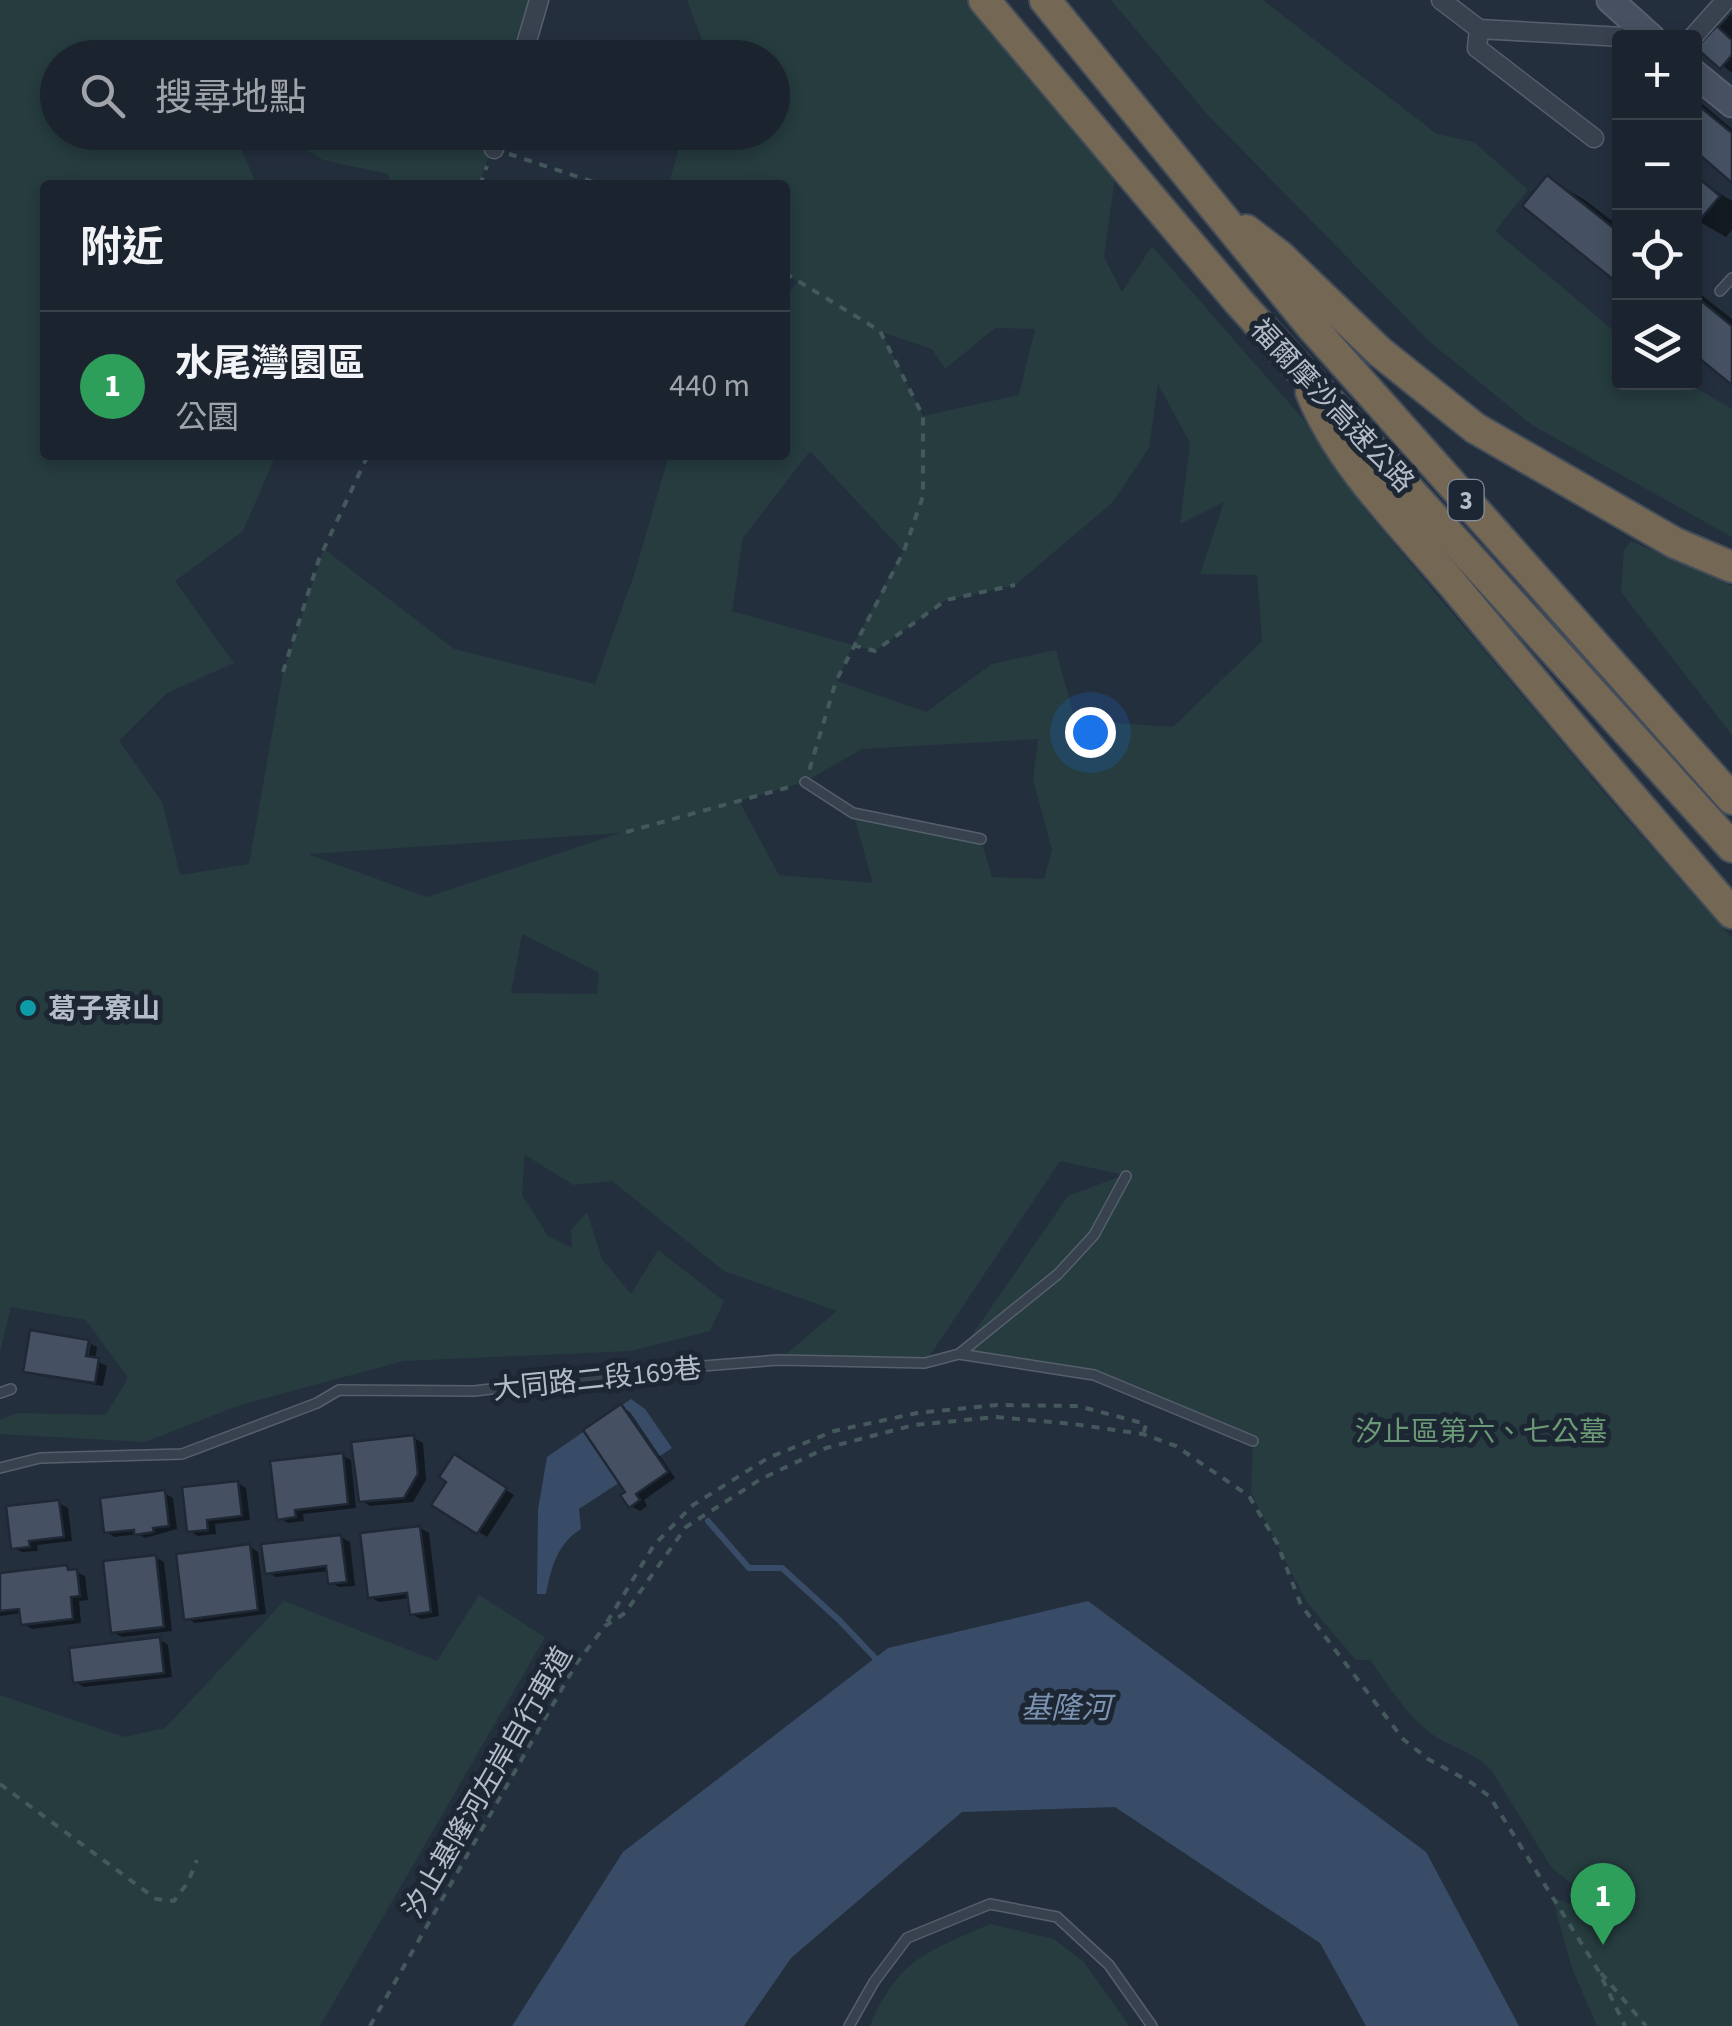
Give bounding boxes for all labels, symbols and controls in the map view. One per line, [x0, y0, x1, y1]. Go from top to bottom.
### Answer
map controls [1612, 30, 1702, 390]
button: + [1612, 30, 1702, 120]
search box [40, 40, 790, 150]
icon: search [75, 68, 130, 123]
text: 搜尋地點 [155, 71, 307, 125]
button: − [1612, 120, 1702, 210]
button: locate [1612, 210, 1702, 300]
text: 附近 [80, 218, 164, 278]
button: layers [1612, 300, 1702, 390]
street label: 福爾摩沙高速公路 [1241, 310, 1423, 501]
text: 水尾灣園區 [175, 337, 365, 391]
text: 1 [104, 363, 121, 409]
text: 440 m [669, 363, 750, 409]
text: 公園 [175, 395, 239, 441]
road number: 3 [1448, 480, 1484, 520]
your location [1065, 707, 1116, 758]
place label: 葛子寮山 [48, 989, 160, 1029]
marker: 葛子寮山 [17, 997, 39, 1019]
street label: 大同路二段169巷 [491, 1348, 703, 1410]
park label: 汐止區第六、七公墓 [1355, 1412, 1607, 1452]
street label: 汐止基隆河左岸自行車道 [394, 1639, 582, 1926]
water label: 基隆河 [1021, 1687, 1116, 1730]
pin: 1 [1570, 1862, 1636, 1945]

